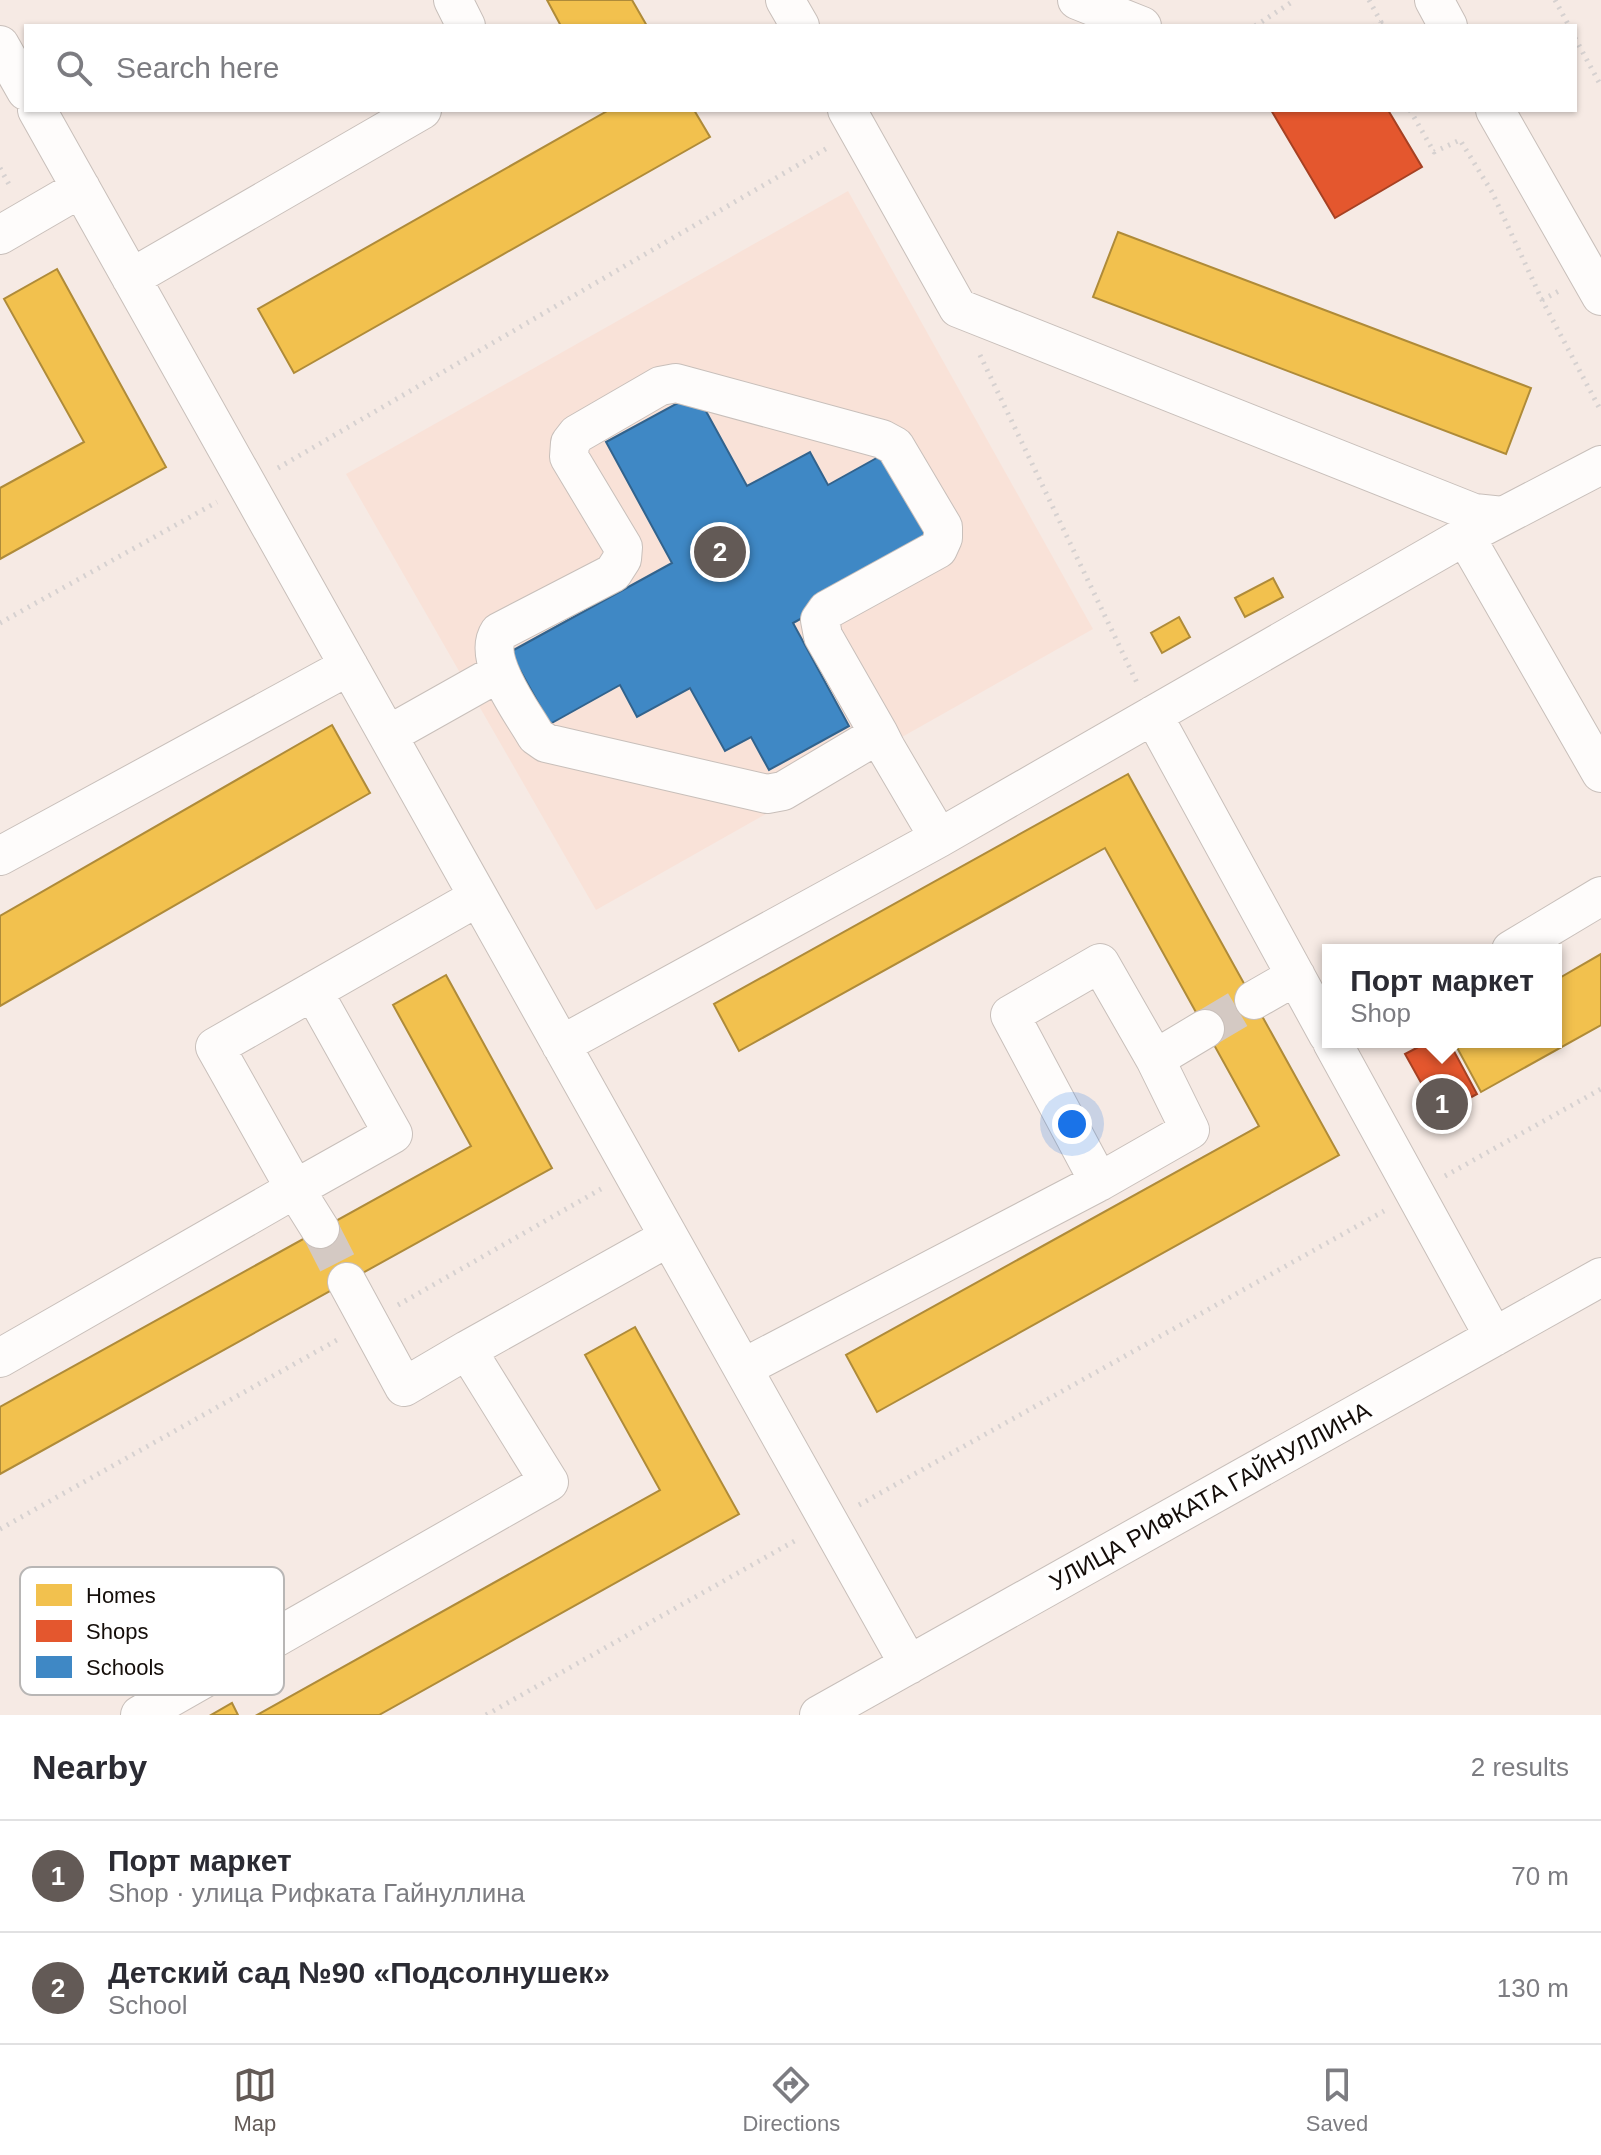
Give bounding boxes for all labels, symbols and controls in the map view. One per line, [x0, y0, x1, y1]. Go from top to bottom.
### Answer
search box [24, 24, 1577, 112]
icon: search [52, 46, 96, 90]
text: Search here [116, 51, 279, 84]
pin: 2 [694, 522, 746, 582]
popup [1322, 944, 1562, 1048]
text: Порт маркет [1350, 964, 1534, 997]
text: Shop [1350, 998, 1411, 1028]
pin: 1 [1416, 1074, 1468, 1134]
your location [1052, 1104, 1092, 1144]
street label: УЛИЦА РИФКАТА ГАЙНУЛЛИНА [1045, 1396, 1375, 1596]
legend [20, 1567, 284, 1695]
text: Homes [86, 1583, 156, 1608]
text: Shops [86, 1619, 148, 1644]
text: Schools [86, 1655, 164, 1680]
text: Nearby [32, 1748, 147, 1786]
text: 2 results [1471, 1752, 1569, 1782]
text: Порт маркет [108, 1844, 292, 1877]
text: 1 [51, 1861, 65, 1891]
text: 70 m [1511, 1861, 1569, 1891]
text: Shop · улица Рифката Гайнуллина [108, 1878, 525, 1908]
text: Детский сад №90 «Подсолнушек» [108, 1956, 610, 1989]
text: 2 [51, 1973, 65, 2003]
text: 130 m [1497, 1973, 1569, 2003]
text: School [108, 1990, 188, 2020]
tab: Map [233, 2063, 277, 2137]
tab: Directions [742, 2063, 840, 2137]
tab: Saved [1306, 2063, 1368, 2137]

